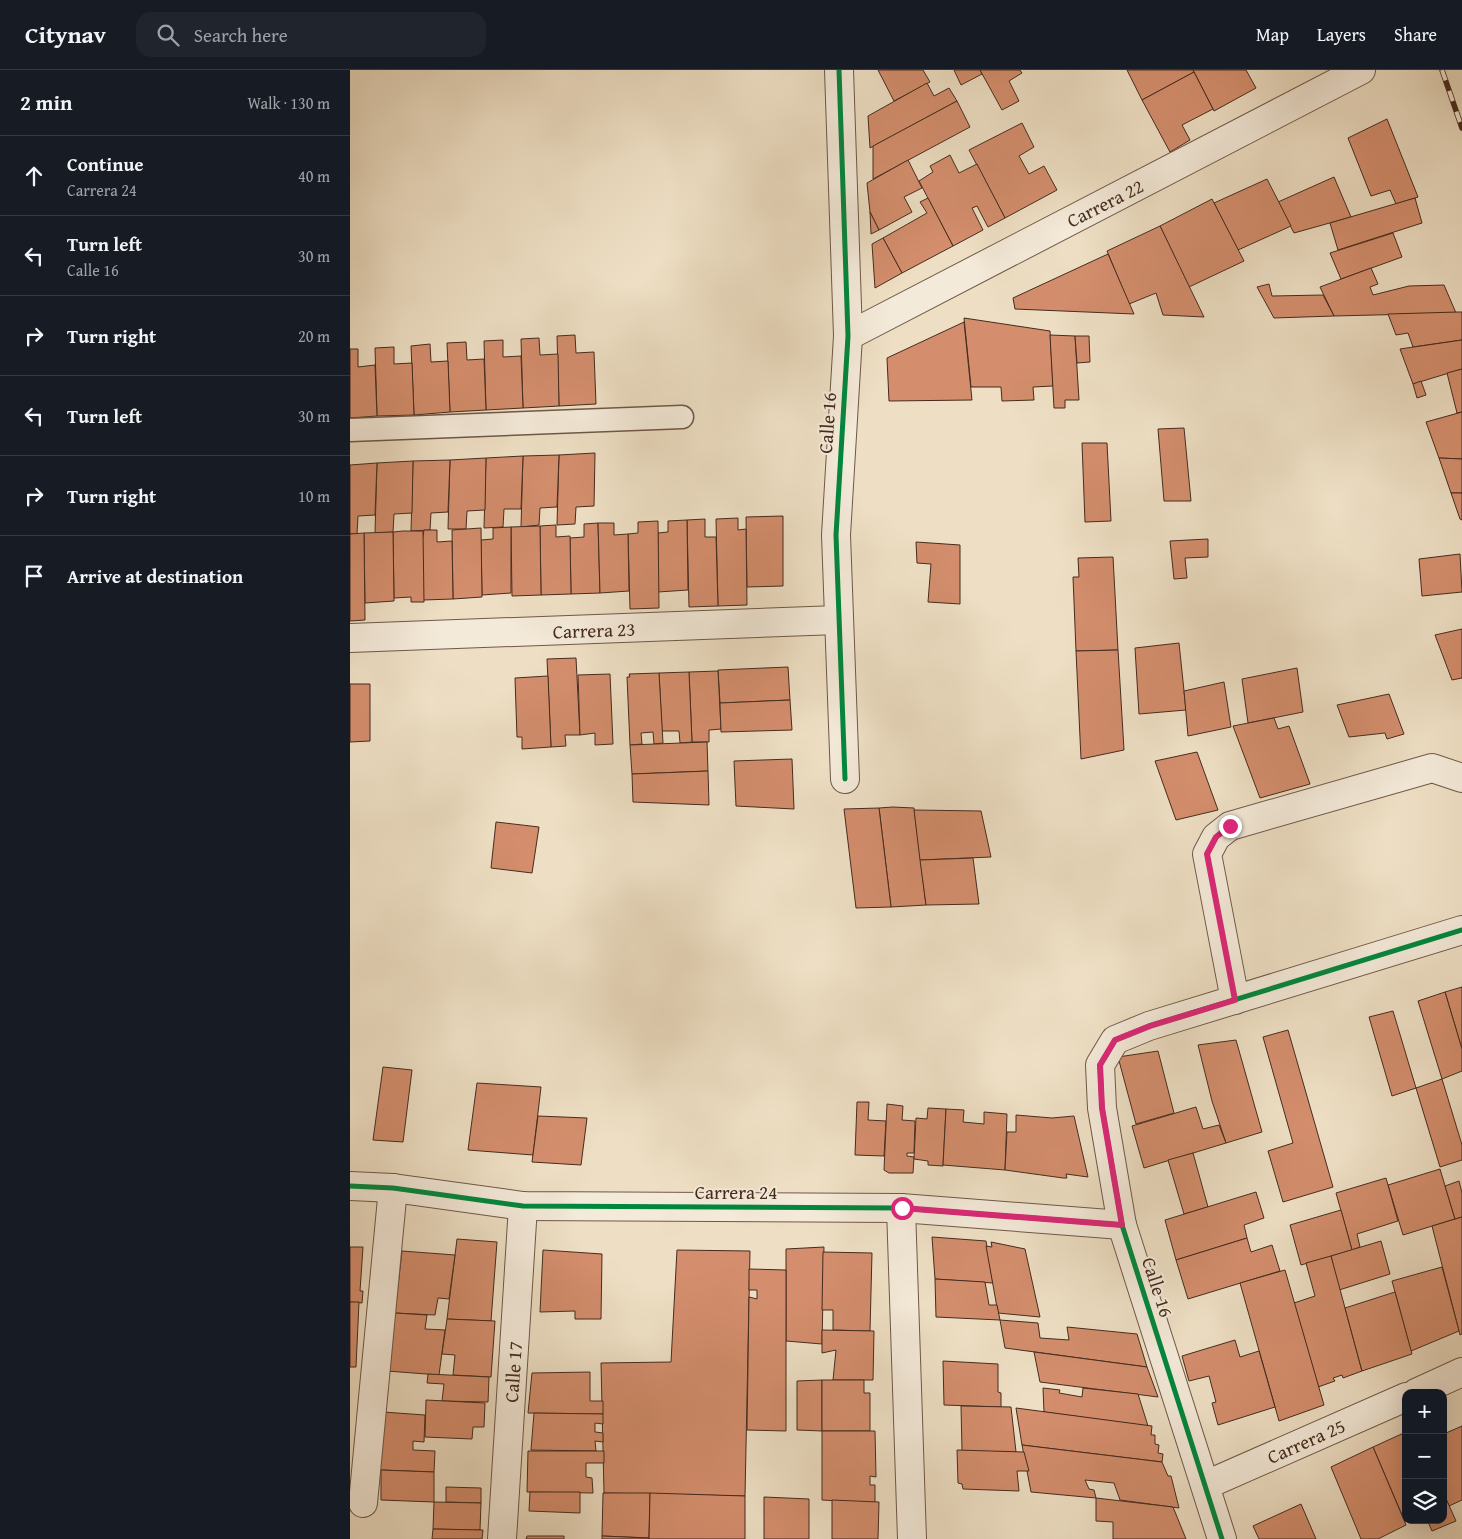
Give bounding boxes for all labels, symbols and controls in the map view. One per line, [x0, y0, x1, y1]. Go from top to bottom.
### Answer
search box [136, 12, 486, 57]
text: Citynav [25, 17, 106, 52]
icon: search [154, 21, 182, 49]
text: Search here [194, 21, 288, 49]
text: Map [1256, 21, 1289, 48]
text: Layers [1317, 21, 1366, 48]
text: Share [1394, 21, 1437, 48]
text: 2 min [20, 87, 72, 118]
text: Walk · 130 m [247, 91, 330, 115]
text: Continue [67, 150, 144, 178]
icon: ahead [20, 162, 48, 190]
text: 40 m [298, 164, 330, 188]
street label: Carrera 22 [1062, 172, 1148, 234]
text: Carrera 24 [67, 178, 137, 202]
text: Turn left [67, 230, 142, 258]
icon: left [20, 242, 48, 270]
text: 30 m [298, 244, 330, 268]
text: Calle 16 [67, 258, 119, 282]
icon: right [20, 322, 48, 350]
text: Turn right [67, 322, 156, 350]
text: 20 m [298, 324, 330, 348]
street label: Calle 16 [811, 391, 843, 455]
icon: left [20, 402, 48, 430]
text: Turn left [67, 402, 142, 430]
text: 30 m [298, 404, 330, 428]
icon: right [20, 482, 48, 510]
text: Turn right [67, 482, 156, 510]
text: 10 m [298, 484, 330, 508]
icon: arrive [20, 562, 48, 590]
text: Arrive at destination [67, 562, 243, 590]
street label: Carrera 23 [552, 615, 636, 645]
route end [1219, 815, 1242, 838]
street label: Carrera 24 [695, 1178, 777, 1206]
route start [891, 1197, 914, 1220]
street label: Calle 16 [1135, 1253, 1181, 1321]
street label: Calle 17 [497, 1340, 529, 1404]
map controls [1402, 1389, 1447, 1524]
button: + [1402, 1389, 1447, 1434]
street label: Carrera 25 [1263, 1411, 1349, 1471]
button: − [1402, 1434, 1447, 1479]
button: layers [1402, 1479, 1447, 1524]

